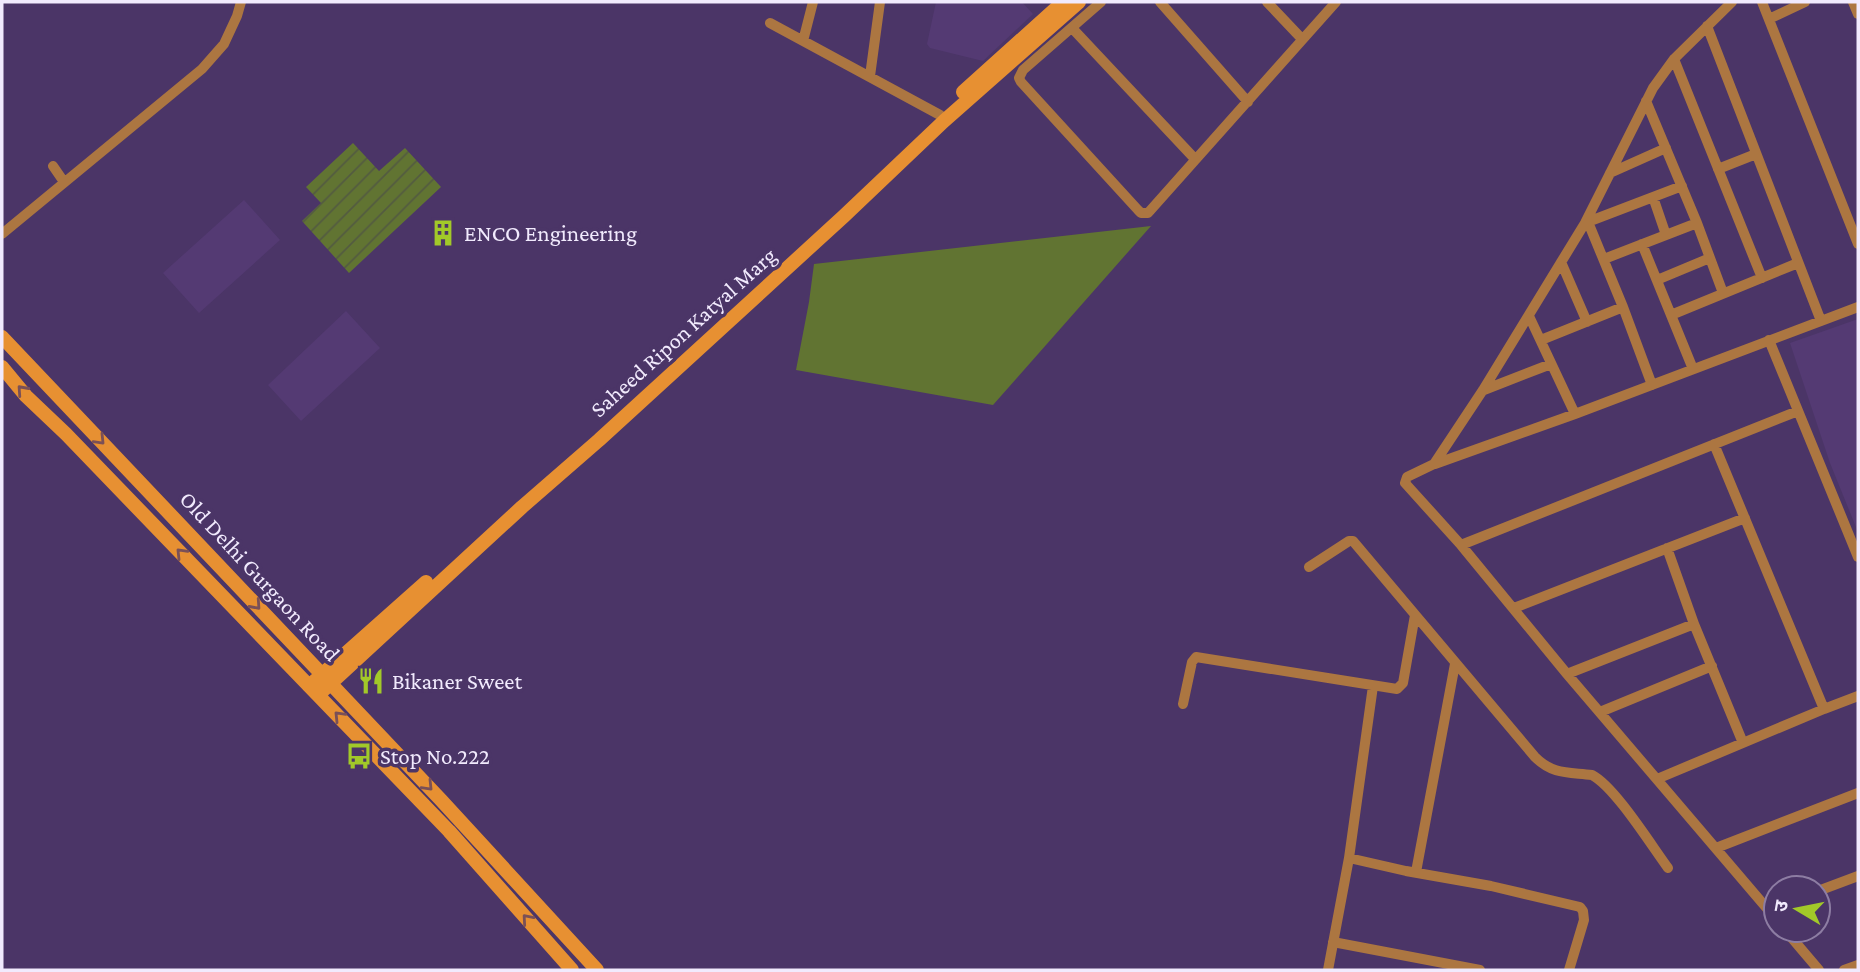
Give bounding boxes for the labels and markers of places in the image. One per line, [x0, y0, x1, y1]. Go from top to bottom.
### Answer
building icon: ENCO Engineering [428, 218, 458, 248]
place label: ENCO Engineering [464, 220, 637, 246]
restaurant icon: Bikaner Sweet [356, 666, 386, 696]
place label: Bikaner Sweet [392, 668, 522, 694]
bus stop icon: Stop No.222 [344, 741, 374, 771]
place label: Stop No.222 [380, 743, 490, 769]

